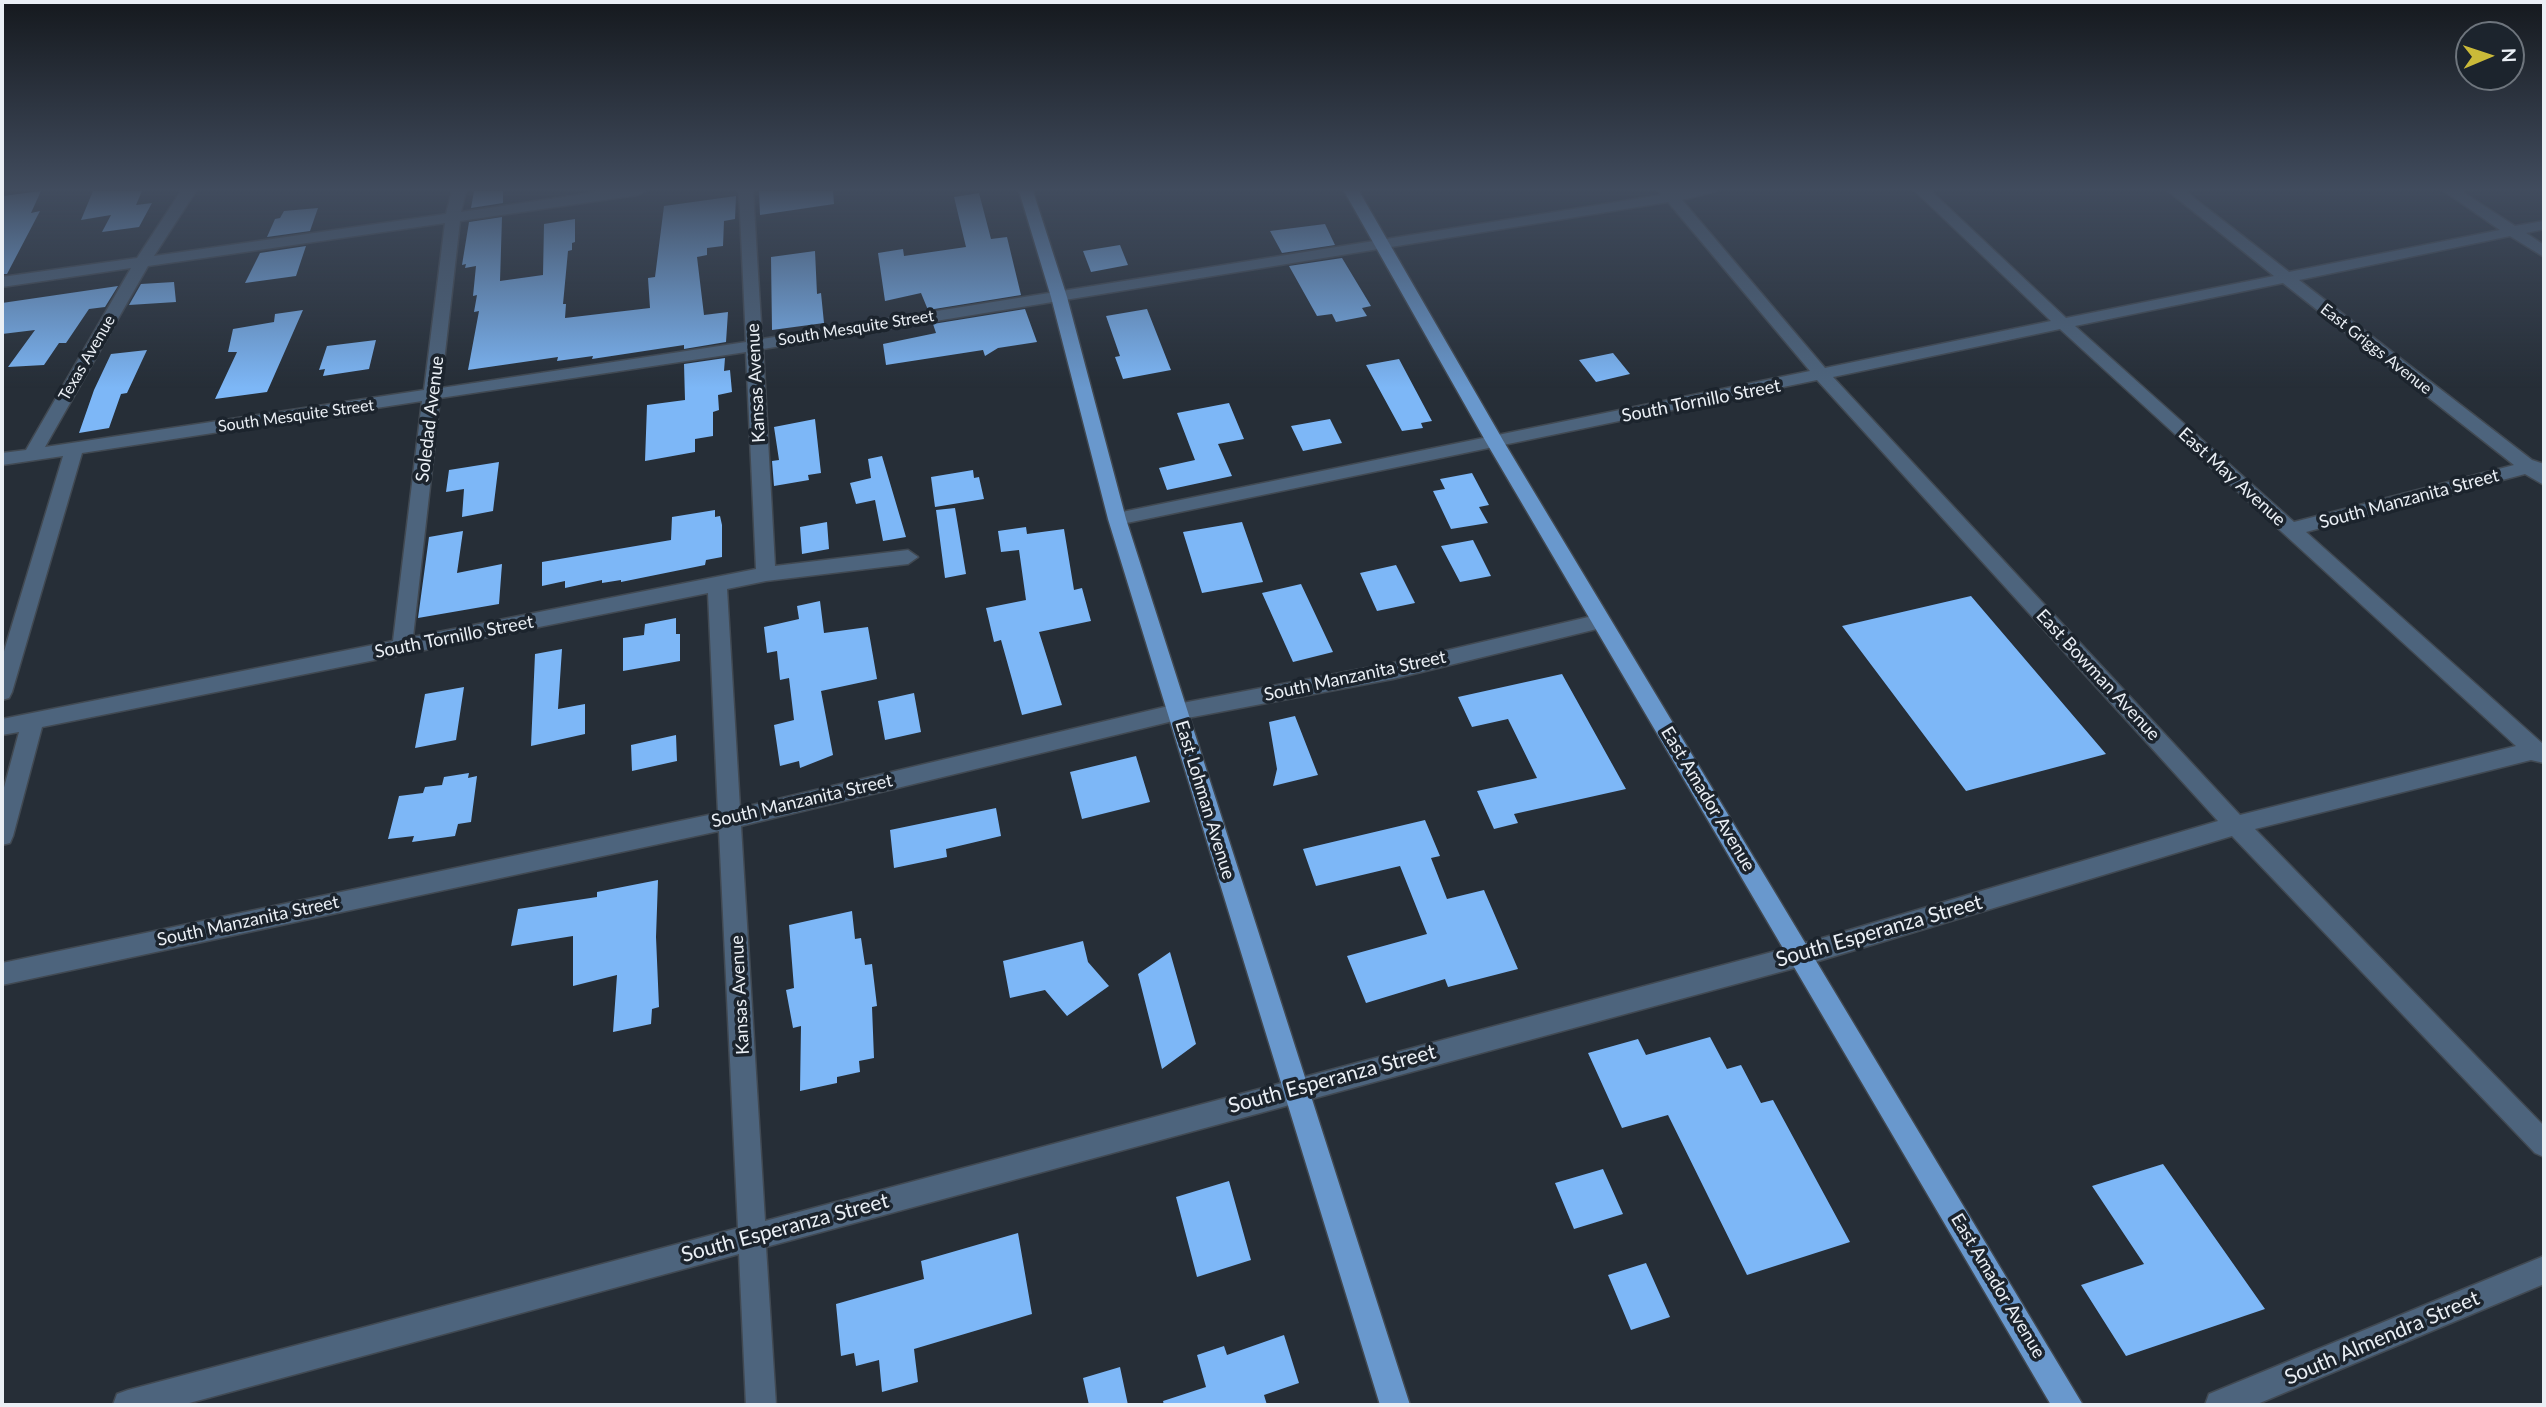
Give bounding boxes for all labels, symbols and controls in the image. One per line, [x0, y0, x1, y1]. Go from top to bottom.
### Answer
north arrow [2455, 21, 2525, 91]
text: N [2498, 48, 2521, 63]
street label: East Griggs Avenue [2317, 300, 2435, 398]
street label: South Mesquite Street [777, 306, 935, 350]
street label: Texas Avenue [55, 312, 119, 404]
street label: Kansas Avenue [742, 323, 770, 443]
street label: Soledad Avenue [412, 355, 448, 483]
street label: South Tornillo Street [1620, 375, 1782, 427]
street label: South Mesquite Street [217, 396, 375, 436]
street label: East May Avenue [2174, 423, 2290, 531]
street label: South Manzanita Street [2317, 465, 2501, 533]
street label: East Bowman Avenue [2032, 605, 2164, 745]
street label: South Tornillo Street [373, 611, 535, 663]
street label: South Manzanita Street [1262, 646, 1448, 706]
street label: East Lohman Avenue [1171, 718, 1239, 882]
street label: East Amador Avenue [1656, 723, 1760, 875]
street label: South Manzanita Street [709, 770, 895, 832]
street label: South Esperanza Street [1773, 889, 1985, 973]
street label: South Manzanita Street [155, 891, 341, 951]
street label: Kansas Avenue [726, 935, 754, 1055]
street label: South Esperanza Street [1226, 1039, 1438, 1119]
street label: South Esperanza Street [679, 1188, 891, 1268]
street label: East Amador Avenue [1946, 1210, 2050, 1362]
street label: South Almendra Street [2281, 1286, 2483, 1390]

